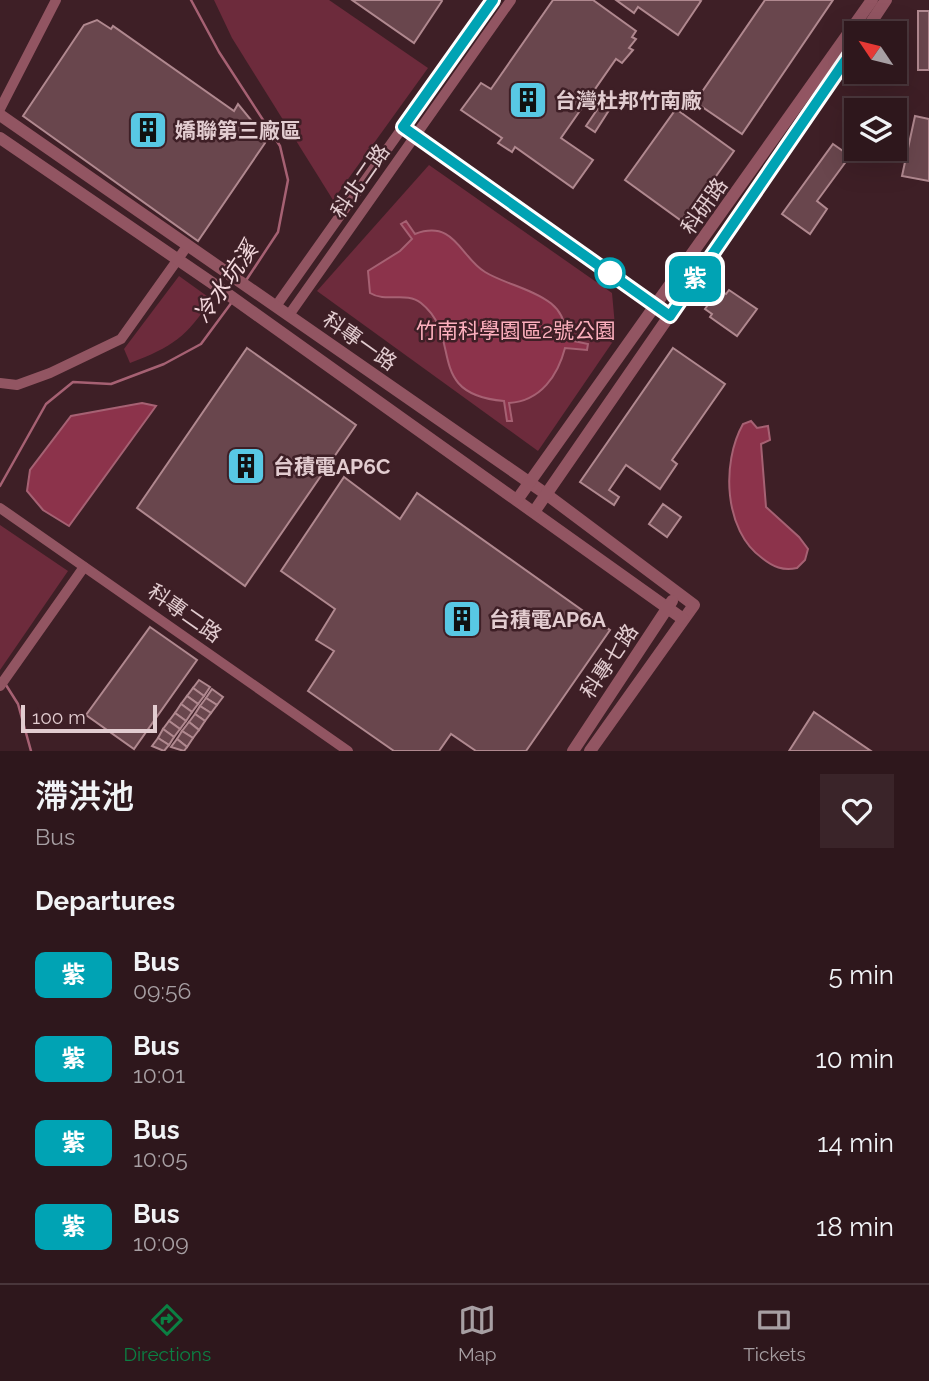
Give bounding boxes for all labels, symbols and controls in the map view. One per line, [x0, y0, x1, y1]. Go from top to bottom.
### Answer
north arrow [844, 21, 906, 84]
map controls [844, 21, 907, 161]
building icon: 台灣杜邦竹南廠 [507, 79, 549, 121]
place label: 台灣杜邦竹南廠 [555, 88, 702, 113]
button: layers [844, 98, 907, 161]
building icon: 嬌聯第三廠區 [127, 109, 169, 151]
place label: 嬌聯第三廠區 [175, 118, 301, 143]
street label: 科北二路 [326, 139, 394, 223]
street label: 科研路 [676, 173, 732, 239]
water label: 冷水坑溪 [188, 234, 264, 327]
line badge: 紫 [672, 256, 718, 302]
unlabelled marker [595, 258, 625, 288]
text: 紫 [683, 264, 707, 293]
street label: 科專一路 [318, 307, 402, 375]
park label: 竹南科學園區2號公園 [416, 318, 616, 343]
building icon: 台積電AP6C [225, 445, 267, 487]
place label: 台積電AP6C [273, 454, 390, 479]
street label: 科專二路 [143, 579, 227, 647]
building icon: 台積電AP6A [441, 598, 483, 640]
place label: 台積電AP6A [489, 607, 607, 632]
street label: 科專七路 [575, 619, 643, 703]
scale bar [21, 702, 158, 734]
text: 100 m [32, 706, 86, 728]
button: heart [820, 774, 894, 848]
text: 滯洪池 [35, 777, 134, 816]
text: Bus [35, 823, 75, 850]
text: Departures [35, 886, 175, 916]
text: Bus [133, 947, 180, 977]
text: 紫 [62, 960, 86, 989]
text: 5 min [828, 960, 894, 990]
text: 09:56 [133, 977, 191, 1004]
text: Bus [133, 1031, 180, 1061]
text: 紫 [62, 1044, 86, 1073]
text: 10 min [816, 1044, 894, 1074]
text: 10:01 [133, 1061, 185, 1088]
text: Bus [133, 1115, 180, 1145]
text: 紫 [62, 1128, 86, 1157]
text: 14 min [817, 1128, 894, 1158]
text: 10:05 [133, 1145, 188, 1172]
text: Bus [133, 1199, 180, 1229]
text: 紫 [62, 1212, 86, 1241]
text: 18 min [816, 1212, 894, 1242]
text: 10:09 [133, 1229, 189, 1256]
tab: Directions [123, 1301, 211, 1365]
tab: Map [458, 1301, 497, 1365]
tab: Tickets [743, 1301, 806, 1365]

